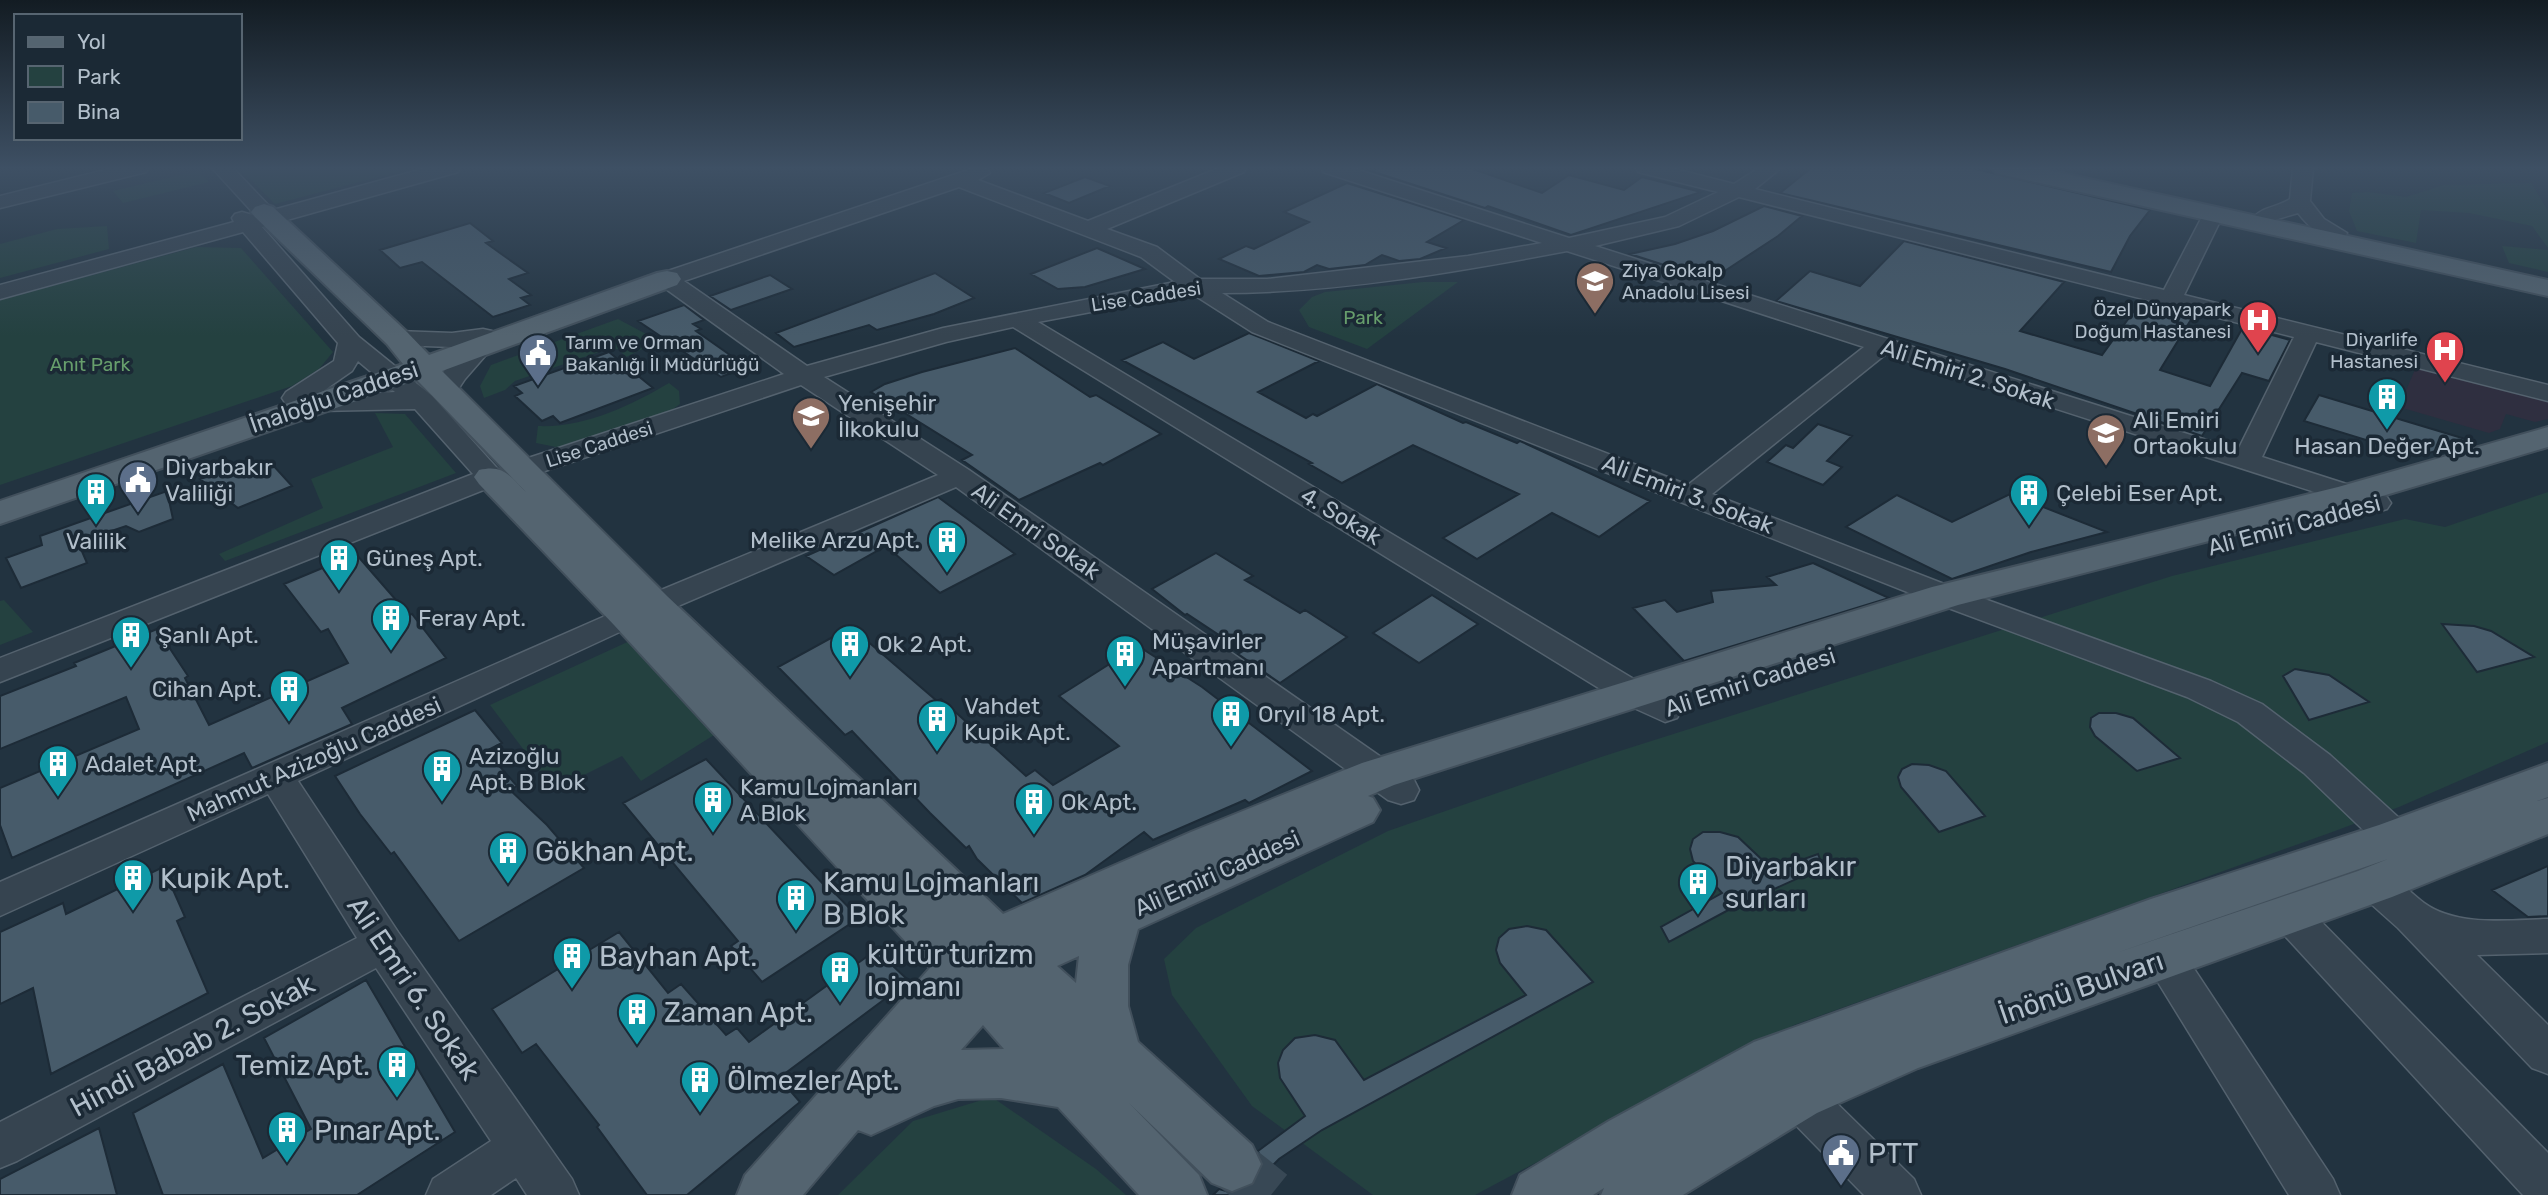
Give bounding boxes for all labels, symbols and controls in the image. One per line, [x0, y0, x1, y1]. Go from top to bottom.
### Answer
legend [14, 14, 242, 140]
text: Yol [77, 29, 106, 54]
text: Park [77, 64, 121, 89]
text: Bina [77, 99, 120, 124]
place label: Ziya Gokalp Anadolu Lisesi [1622, 259, 1750, 304]
school or university icon: Ziya Gokalp Anadolu Lisesi [1574, 260, 1616, 315]
street label: Lise Caddesi [1089, 276, 1203, 317]
place label: Özel Dünyapark Doğum Hastanesi [2075, 298, 2231, 343]
hospital icon: Özel Dünyapark Doğum Hastanesi [2237, 299, 2279, 354]
park label: Park [1343, 306, 1383, 329]
place label: Diyarlife Hastanesi [2330, 328, 2418, 373]
hospital icon: Diyarlife Hastanesi [2424, 329, 2466, 384]
place label: Tarım ve Orman Bakanlığı İl Müdürlüğü [565, 331, 759, 376]
public building icon: Tarım ve Orman Bakanlığı İl Müdürlüğü [517, 332, 559, 387]
street label: Ali Emiri 2. Sokak [1878, 333, 2058, 415]
park label: Anıt Park [50, 353, 130, 376]
street label: İnaloğlu Caddesi [246, 355, 422, 439]
building icon: Hasan Değer Apt. [2366, 376, 2408, 431]
place label: Yenişehir İlkokulu [838, 389, 937, 443]
school or university icon: Yenişehir İlkokulu [790, 395, 832, 450]
place label: Ali Emiri Ortaokulu [2133, 406, 2237, 460]
school or university icon: Ali Emiri Ortaokulu [2085, 412, 2127, 467]
street label: Lise Caddesi [543, 416, 655, 473]
place label: Hasan Değer Apt. [2294, 432, 2480, 460]
street label: Ali Emiri 3. Sokak [1598, 448, 1778, 540]
place label: Diyarbakır Valiliği [165, 453, 273, 507]
public building icon: Diyarbakır Valiliği [117, 459, 159, 514]
building icon: Valilik [75, 471, 117, 526]
building icon: Çelebi Eser Apt. [2008, 472, 2050, 527]
street label: Ali Emri Sokak [966, 476, 1106, 586]
place label: Çelebi Eser Apt. [2056, 479, 2223, 507]
street label: 4. Sokak [1296, 481, 1386, 551]
street label: Ali Emiri Caddesi [2205, 488, 2383, 562]
building icon: Melike Arzu Apt. [926, 519, 968, 574]
place label: Melike Arzu Apt. [750, 526, 920, 554]
place label: Valilik [66, 527, 126, 555]
building icon: Güneş Apt. [318, 537, 360, 592]
place label: Güneş Apt. [366, 544, 483, 572]
building icon: Feray Apt. [370, 597, 412, 652]
place label: Feray Apt. [418, 604, 526, 632]
building icon: Şanlı Apt. [110, 614, 152, 669]
place label: Şanlı Apt. [158, 621, 259, 649]
building icon: Ok 2 Apt. [829, 623, 871, 678]
place label: Müşavirler Apartmanı [1152, 627, 1264, 681]
place label: Ok 2 Apt. [877, 630, 972, 658]
building icon: Müşavirler Apartmanı [1104, 633, 1146, 688]
street label: Ali Emiri Caddesi [1661, 641, 1839, 723]
building icon: Cihan Apt. [268, 668, 310, 723]
place label: Cihan Apt. [152, 675, 262, 703]
street label: Mahmut Azizoğlu Caddesi [183, 690, 445, 828]
place label: Vahdet Kupik Apt. [964, 692, 1071, 746]
building icon: Oryıl 18 Apt. [1210, 693, 1252, 748]
building icon: Vahdet Kupik Apt. [916, 698, 958, 753]
place label: Oryıl 18 Apt. [1258, 700, 1385, 728]
place label: Azizoğlu Apt. B Blok [469, 742, 586, 796]
building icon: Adalet Apt. [37, 743, 79, 798]
building icon: Azizoğlu Apt. B Blok [421, 748, 463, 803]
place label: Adalet Apt. [85, 750, 203, 778]
place label: Kamu Lojmanları A Blok [740, 773, 918, 827]
building icon: Kamu Lojmanları A Blok [692, 779, 734, 834]
building icon: Ok Apt. [1013, 781, 1055, 836]
place label: Ok Apt. [1061, 788, 1137, 816]
street label: Ali Emiri Caddesi [1130, 824, 1304, 922]
building icon: Gökhan Apt. [487, 830, 529, 885]
place label: Gökhan Apt. [535, 835, 693, 868]
place label: Diyarbakır surları [1725, 850, 1856, 915]
building icon: Kupik Apt. [112, 857, 154, 912]
building icon: Diyarbakır surları [1677, 861, 1719, 916]
place label: Kupik Apt. [160, 862, 290, 895]
place label: Kamu Lojmanları B Blok [823, 866, 1039, 931]
building icon: Kamu Lojmanları B Blok [775, 877, 817, 932]
street label: Ali Emri 6. Sokak [340, 890, 487, 1087]
building icon: Bayhan Apt. [551, 935, 593, 990]
place label: kültür turizm lojmanı [867, 938, 1034, 1003]
place label: Bayhan Apt. [599, 940, 757, 973]
street label: İnönü Bulvarı [1995, 944, 2168, 1031]
building icon: kültür turizm lojmanı [819, 949, 861, 1004]
street label: Hindi Babab 2. Sokak [65, 967, 320, 1124]
building icon: Zaman Apt. [616, 991, 658, 1046]
place label: Zaman Apt. [664, 996, 813, 1029]
building icon: Temiz Apt. [376, 1044, 418, 1099]
place label: Temiz Apt. [235, 1049, 370, 1082]
building icon: Ölmezler Apt. [679, 1059, 721, 1114]
place label: Ölmezler Apt. [727, 1064, 899, 1097]
building icon: Pınar Apt. [266, 1109, 308, 1164]
place label: Pınar Apt. [314, 1114, 441, 1147]
public building icon: PTT [1820, 1132, 1862, 1187]
place label: PTT [1868, 1137, 1918, 1170]

